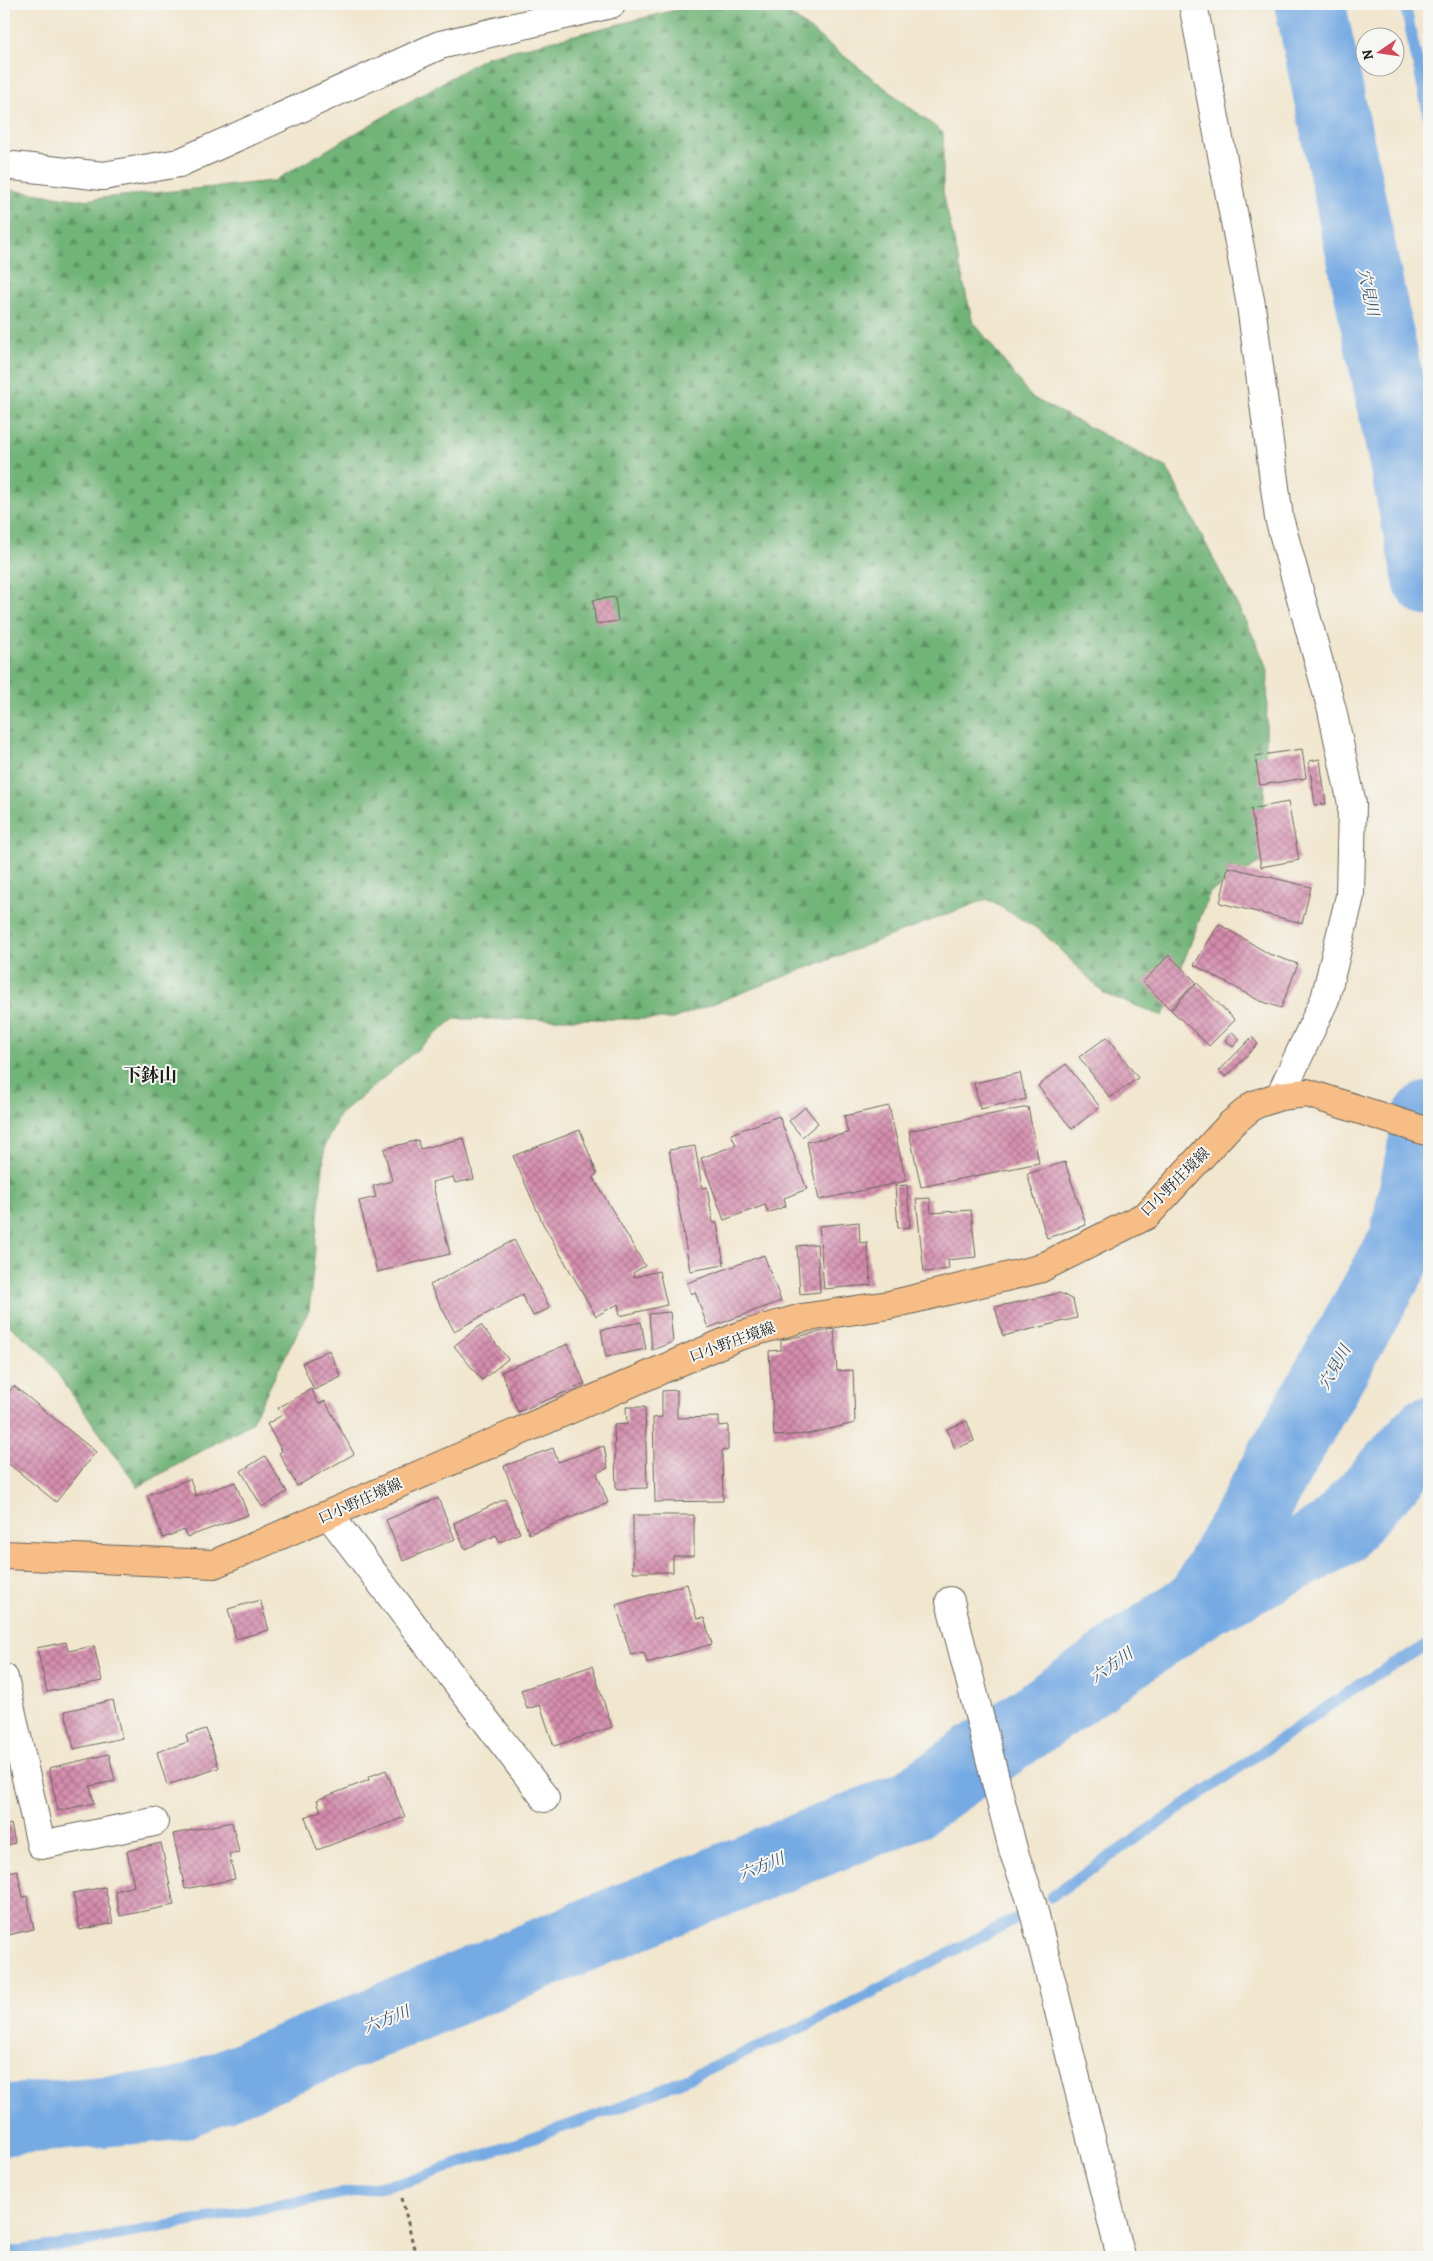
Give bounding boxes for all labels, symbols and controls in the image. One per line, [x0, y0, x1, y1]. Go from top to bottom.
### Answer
north arrow [1356, 28, 1406, 78]
text: N [1357, 48, 1378, 62]
water label: 穴見川 [1352, 266, 1384, 320]
district label: 下鉢山 [123, 1063, 177, 1087]
street label: 口小野庄境線 [1136, 1143, 1214, 1221]
street label: 口小野庄境線 [686, 1317, 778, 1367]
water label: 穴見川 [1314, 1339, 1357, 1394]
street label: 口小野庄境線 [315, 1474, 405, 1528]
water label: 六方川 [1086, 1642, 1139, 1689]
water label: 六方川 [735, 1847, 790, 1886]
water label: 六方川 [360, 2000, 415, 2039]

